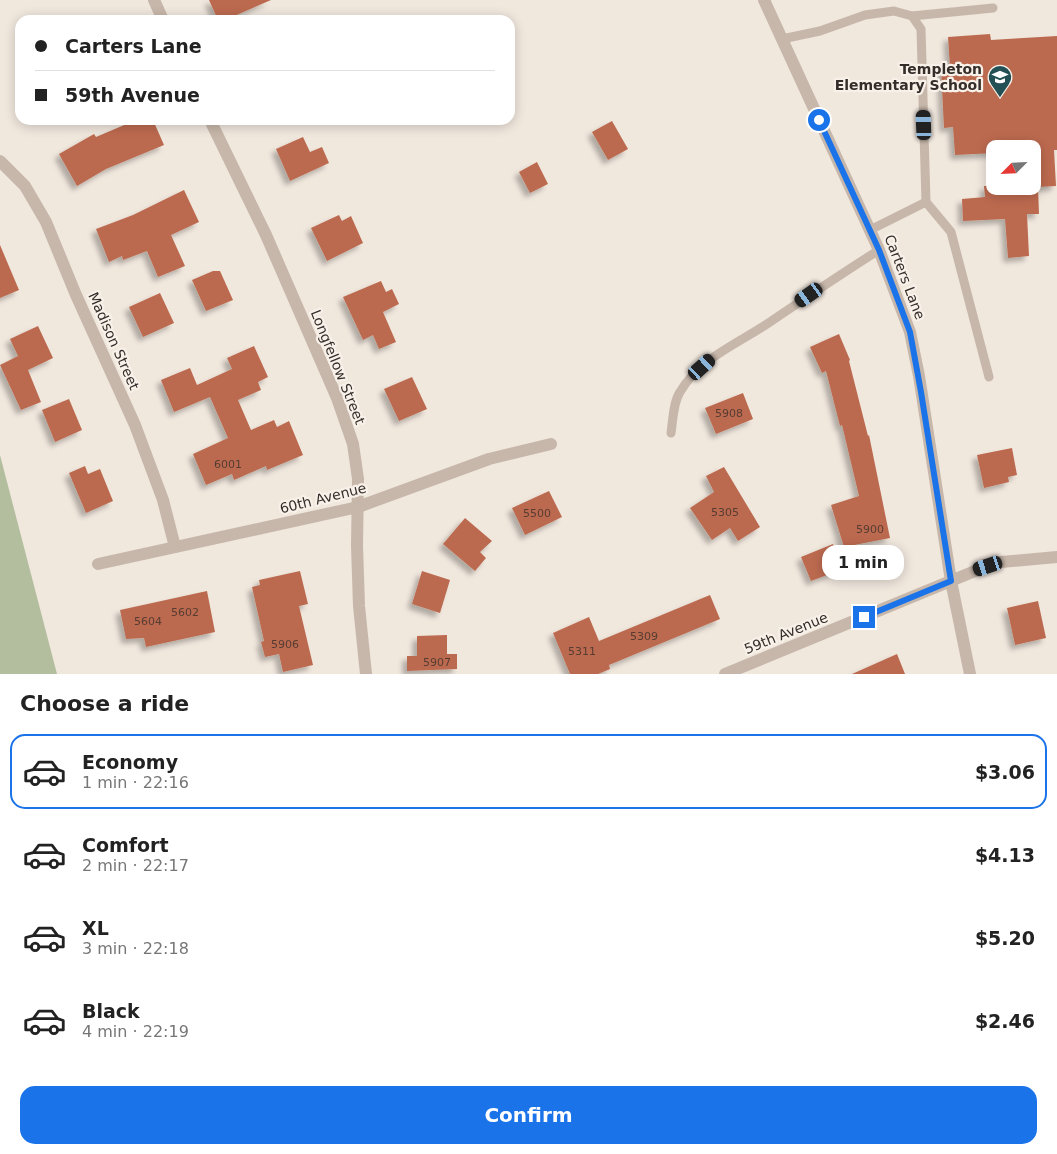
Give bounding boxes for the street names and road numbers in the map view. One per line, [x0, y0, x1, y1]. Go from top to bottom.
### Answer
street label: Carters Lane [881, 232, 929, 322]
street label: Madison Street [85, 290, 143, 393]
street label: Longfellow Street [308, 307, 368, 427]
street label: 60th Avenue [278, 480, 368, 516]
street label: 59th Avenue [742, 609, 830, 657]

